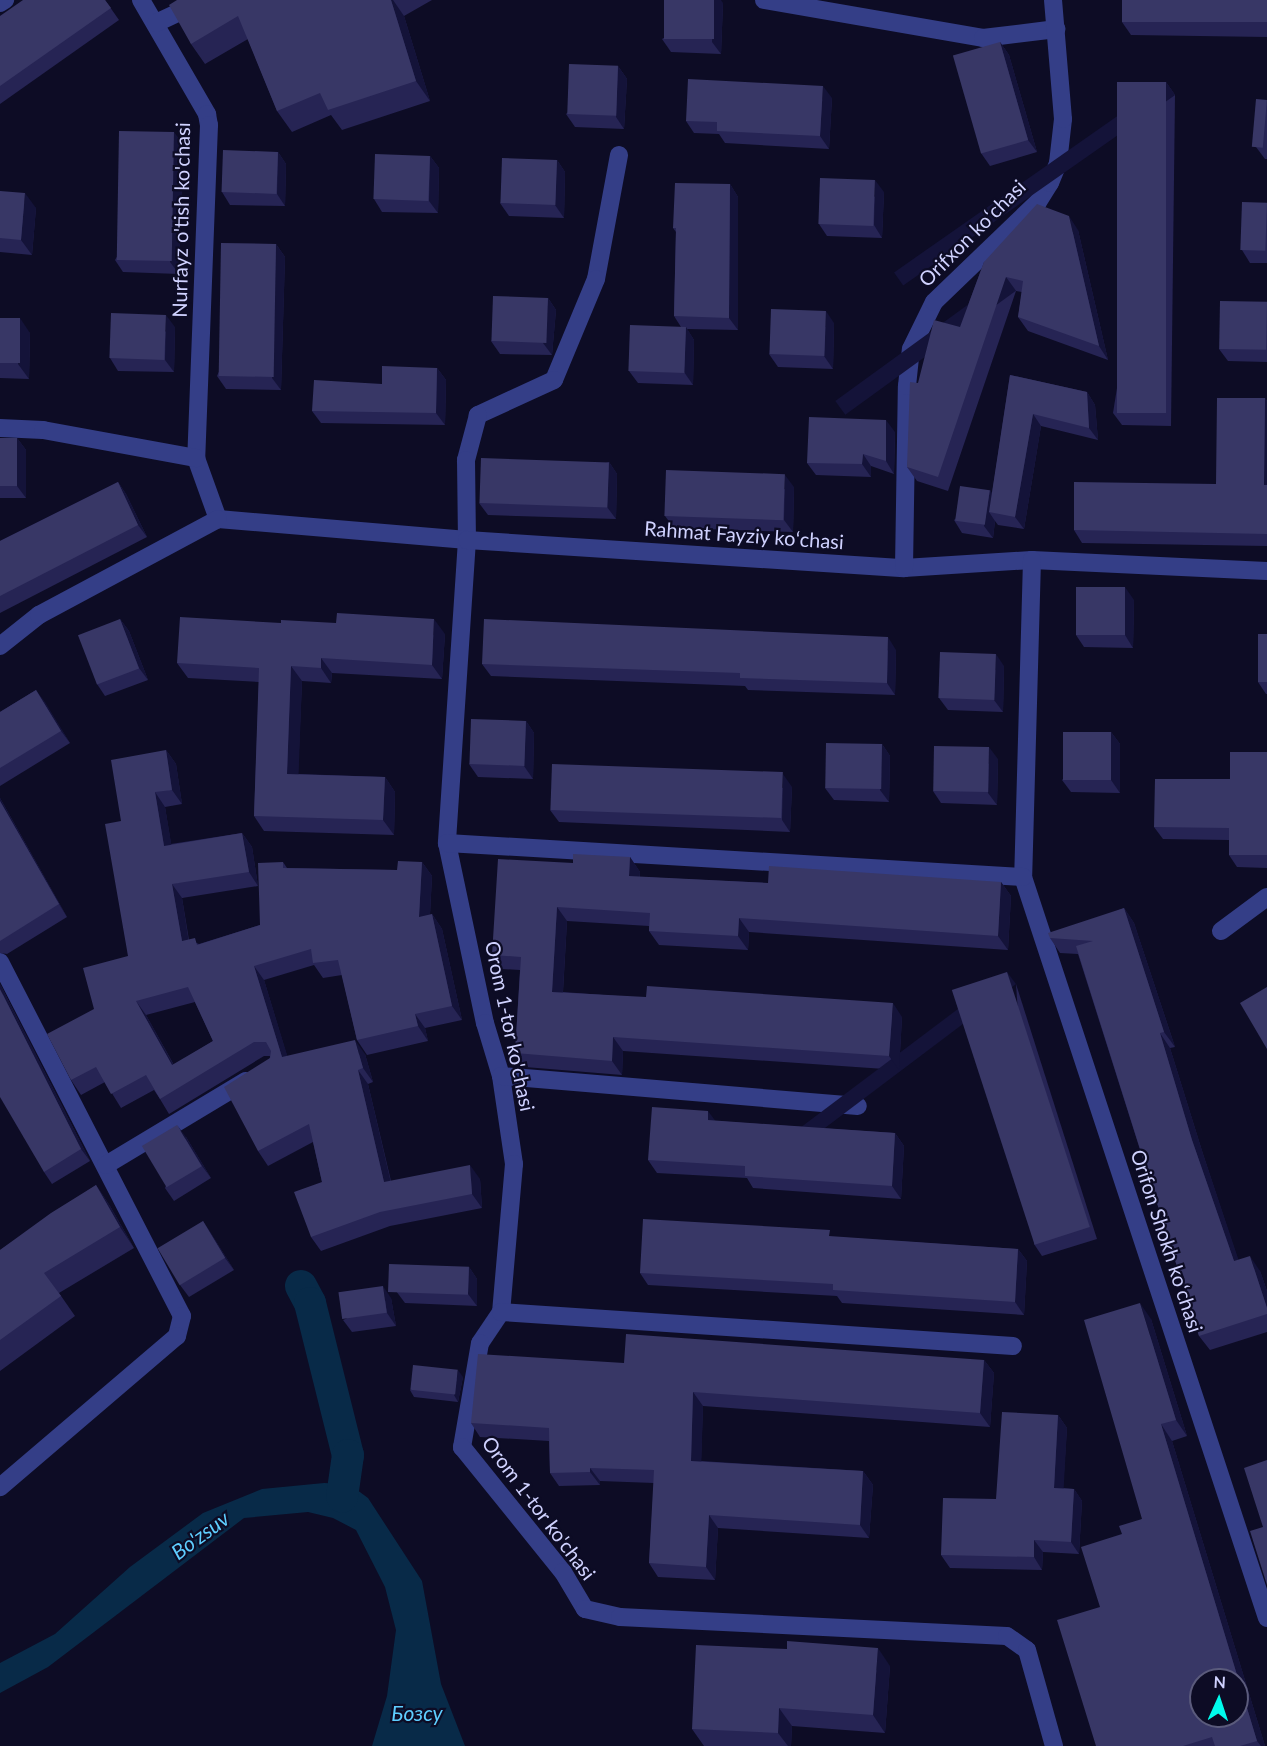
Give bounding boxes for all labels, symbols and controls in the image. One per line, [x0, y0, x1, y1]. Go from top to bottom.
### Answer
street label: Nurfayz o'tish ko'chasi [167, 122, 195, 318]
street label: Orifxon koʻchasi [914, 175, 1030, 291]
street label: Rahmat Fayziy koʻchasi [643, 516, 845, 554]
street label: Orom 1-tor ko'chasi [480, 939, 540, 1113]
street label: Orifon Shokh koʻchasi [1126, 1146, 1208, 1336]
street label: Orom 1-tor ko'chasi [477, 1431, 601, 1585]
water label: Bo'zsuv [166, 1506, 234, 1564]
north arrow [1189, 1668, 1249, 1728]
text: N [1213, 1672, 1227, 1691]
water label: Бозсу [391, 1700, 443, 1726]

